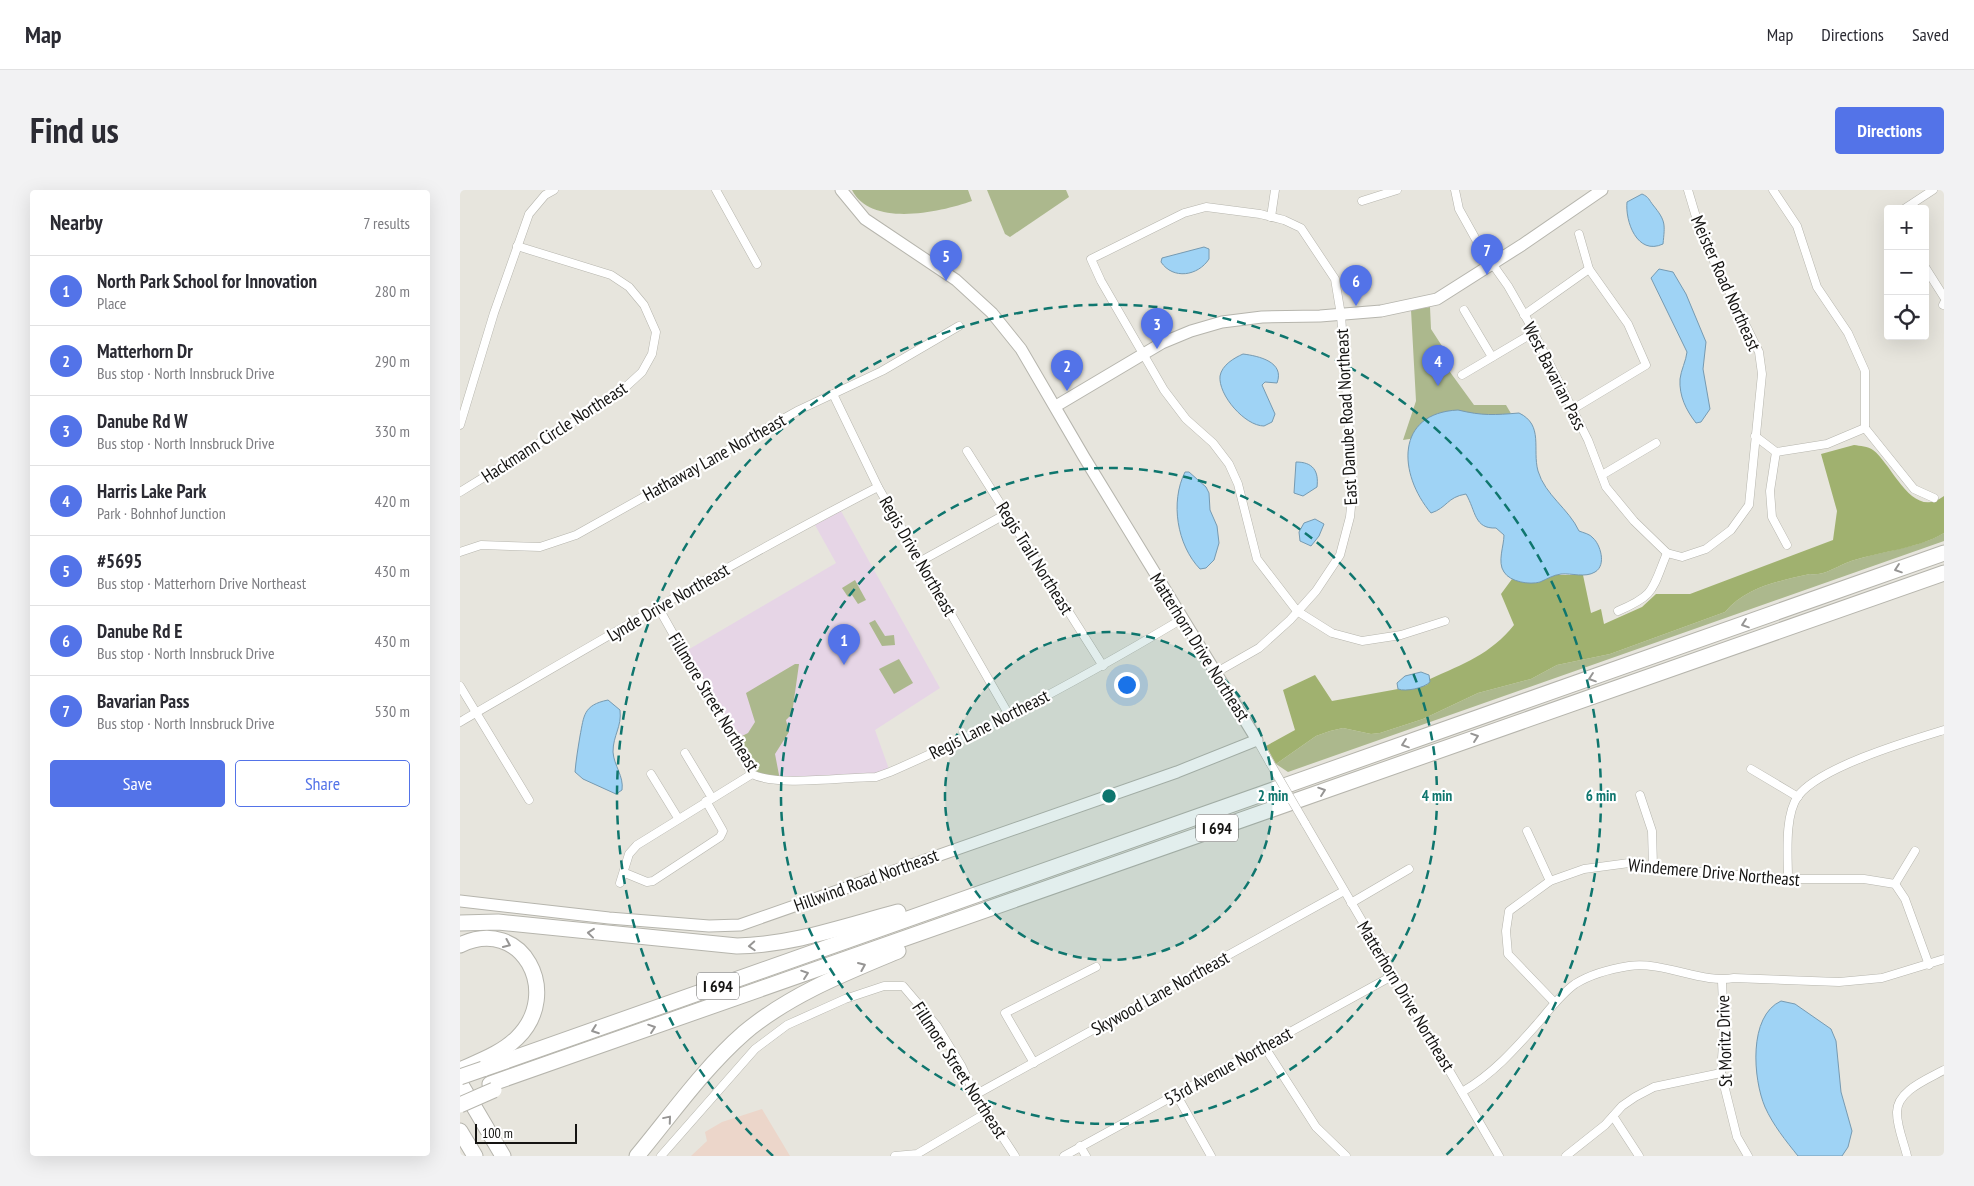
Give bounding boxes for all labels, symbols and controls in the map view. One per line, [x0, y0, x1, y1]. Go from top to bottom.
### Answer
text: Map [25, 19, 62, 50]
text: Map [1767, 23, 1793, 46]
text: Directions [1821, 23, 1884, 46]
text: Saved [1912, 23, 1949, 46]
text: Find us [30, 107, 119, 153]
button: Directions [1835, 107, 1944, 154]
map controls [1884, 205, 1929, 340]
button: + [1884, 205, 1929, 250]
text: Nearby [50, 209, 103, 236]
street label: Meister Road Northeast [1686, 212, 1766, 354]
text: 7 results [363, 213, 410, 233]
pin: 7 [1471, 234, 1503, 275]
pin: 5 [930, 240, 962, 281]
button: − [1884, 250, 1929, 295]
pin: 6 [1340, 265, 1372, 306]
text: North Park School for Innovation [97, 269, 317, 293]
text: 1 [62, 281, 70, 301]
text: 280 m [375, 281, 410, 301]
text: Place [97, 293, 126, 313]
button: locate [1884, 295, 1929, 340]
pin: 3 [1141, 308, 1173, 349]
street label: West Bavarian Pass [1518, 318, 1592, 434]
street label: East Danube Road Northeast [1330, 328, 1362, 506]
text: Matterhorn Dr [97, 339, 193, 363]
pin: 4 [1422, 345, 1454, 386]
pin: 2 [1051, 350, 1083, 391]
text: 2 [62, 351, 70, 371]
text: 290 m [375, 351, 410, 371]
text: Bus stop · North Innsbruck Drive [97, 363, 275, 383]
street label: Hackmann Circle Northeast [477, 376, 631, 488]
street label: Hathaway Lane Northeast [639, 408, 789, 506]
text: Danube Rd W [97, 409, 188, 433]
text: 3 [62, 421, 70, 441]
text: 330 m [375, 421, 410, 441]
text: Bus stop · North Innsbruck Drive [97, 433, 275, 453]
text: Harris Lake Park [97, 479, 206, 503]
text: 4 [62, 491, 70, 511]
text: 420 m [375, 491, 410, 511]
street label: Regis Drive Northeast [874, 492, 962, 620]
street label: Regis Trail Northeast [991, 498, 1079, 619]
text: Park · Bohnhof Junction [97, 503, 226, 523]
text: #5695 [97, 549, 142, 573]
street label: Lynde Drive Northeast [603, 558, 733, 646]
text: 5 [62, 561, 70, 581]
text: 430 m [375, 561, 410, 581]
one-way arrow [1894, 564, 1903, 574]
street label: Matterhorn Drive Northeast [1145, 568, 1255, 726]
text: Bus stop · Matterhorn Drive Northeast [97, 573, 306, 593]
one-way arrow [1741, 618, 1750, 628]
text: Danube Rd E [97, 619, 183, 643]
pin: 1 [828, 624, 860, 665]
street label: Fillmore Street Northeast [663, 628, 765, 776]
text: 6 [62, 631, 70, 651]
text: 430 m [375, 631, 410, 651]
text: Bus stop · North Innsbruck Drive [97, 643, 275, 663]
your location [1114, 672, 1140, 698]
one-way arrow [1588, 672, 1596, 682]
street label: Regis Lane Northeast [925, 684, 1053, 764]
text: Bavarian Pass [97, 689, 189, 713]
text: 7 [62, 701, 70, 721]
text: 530 m [375, 701, 410, 721]
text: Bus stop · North Innsbruck Drive [97, 713, 275, 733]
one-way arrow [1470, 733, 1479, 743]
one-way arrow [1402, 738, 1410, 748]
button: Save [50, 760, 225, 807]
button: Share [235, 760, 410, 807]
text: 2 min [1258, 786, 1288, 805]
text: 4 min [1422, 786, 1452, 805]
text: 6 min [1586, 786, 1616, 805]
centre of rings [1100, 787, 1118, 805]
one-way arrow [1317, 787, 1325, 797]
road number: I 694 [1196, 814, 1238, 841]
street label: Hillwind Road Northeast [791, 843, 941, 917]
street label: Windemere Drive Northeast [1627, 853, 1801, 891]
street label: Matterhorn Drive Northeast [1352, 917, 1460, 1075]
one-way arrow [586, 928, 594, 939]
one-way arrow [502, 937, 511, 948]
one-way arrow [748, 940, 756, 951]
street label: Skywood Lane Northeast [1087, 946, 1233, 1040]
one-way arrow [857, 962, 866, 973]
one-way arrow [801, 970, 809, 980]
road number: I 694 [697, 972, 739, 999]
street label: St Moritz Drive [1711, 995, 1737, 1087]
street label: Fillmore Street Northeast [907, 998, 1013, 1142]
street label: 53rd Avenue Northeast [1160, 1021, 1296, 1111]
one-way arrow [591, 1024, 599, 1034]
one-way arrow [647, 1024, 656, 1034]
one-way arrow [663, 1115, 672, 1124]
scale bar [475, 1121, 578, 1144]
text: 100 m [482, 1124, 513, 1142]

